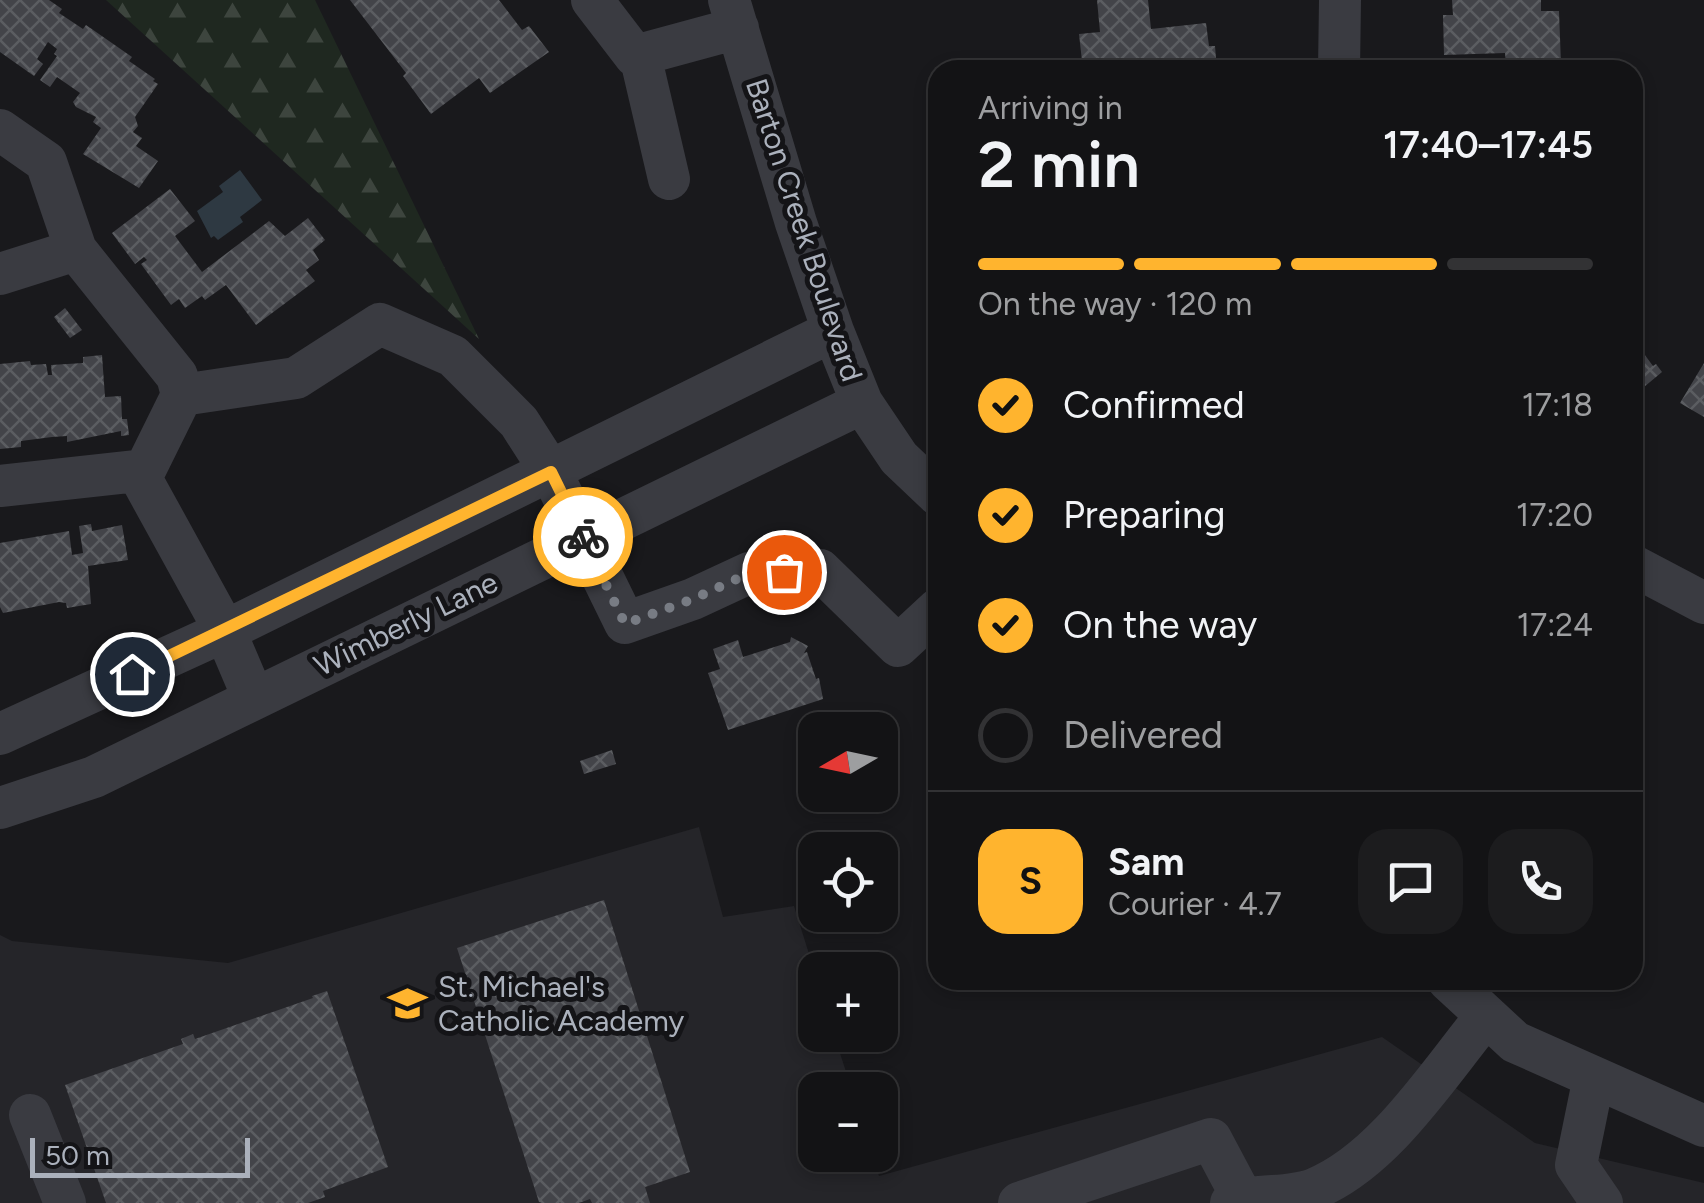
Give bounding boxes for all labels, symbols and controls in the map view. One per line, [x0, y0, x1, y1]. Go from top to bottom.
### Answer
street label: Barton Creek Boulevard [738, 74, 871, 386]
text: Arriving in [978, 89, 1123, 127]
text: 17:40–17:45 [1383, 122, 1593, 168]
text: 2 min [978, 125, 1140, 203]
text: On the way · 120 m [978, 285, 1252, 323]
icon: check [978, 378, 1033, 433]
text: Confirmed [1063, 382, 1245, 428]
text: 17:18 [1522, 386, 1593, 424]
courier [533, 487, 633, 587]
icon: check [978, 488, 1033, 543]
text: Preparing [1063, 492, 1225, 538]
text: 17:20 [1516, 496, 1593, 534]
icon: bike [556, 510, 611, 565]
pin [742, 530, 827, 615]
icon: bag [757, 545, 812, 600]
street label: Wimberly Lane [308, 563, 503, 684]
icon: check [978, 598, 1033, 653]
text: On the way [1063, 602, 1257, 648]
text: 17:24 [1517, 606, 1593, 644]
pin [90, 632, 175, 717]
icon: home [105, 647, 160, 702]
north arrow [798, 712, 898, 812]
map controls [798, 712, 898, 1172]
text: Delivered [1063, 712, 1223, 758]
button: chat [1358, 829, 1463, 934]
button: phone [1488, 829, 1593, 934]
button: locate [798, 832, 898, 932]
text: Sam [1108, 839, 1184, 885]
text: S [1019, 858, 1042, 904]
text: Courier · 4.7 [1108, 885, 1282, 923]
button: + [798, 952, 898, 1052]
place label: St. Michael's Catholic Academy [438, 968, 685, 1039]
school or university icon: St. Michael's Catholic Academy [387, 983, 429, 1025]
button: − [798, 1072, 898, 1172]
scale bar [30, 1133, 250, 1178]
text: 50 m [45, 1138, 110, 1172]

